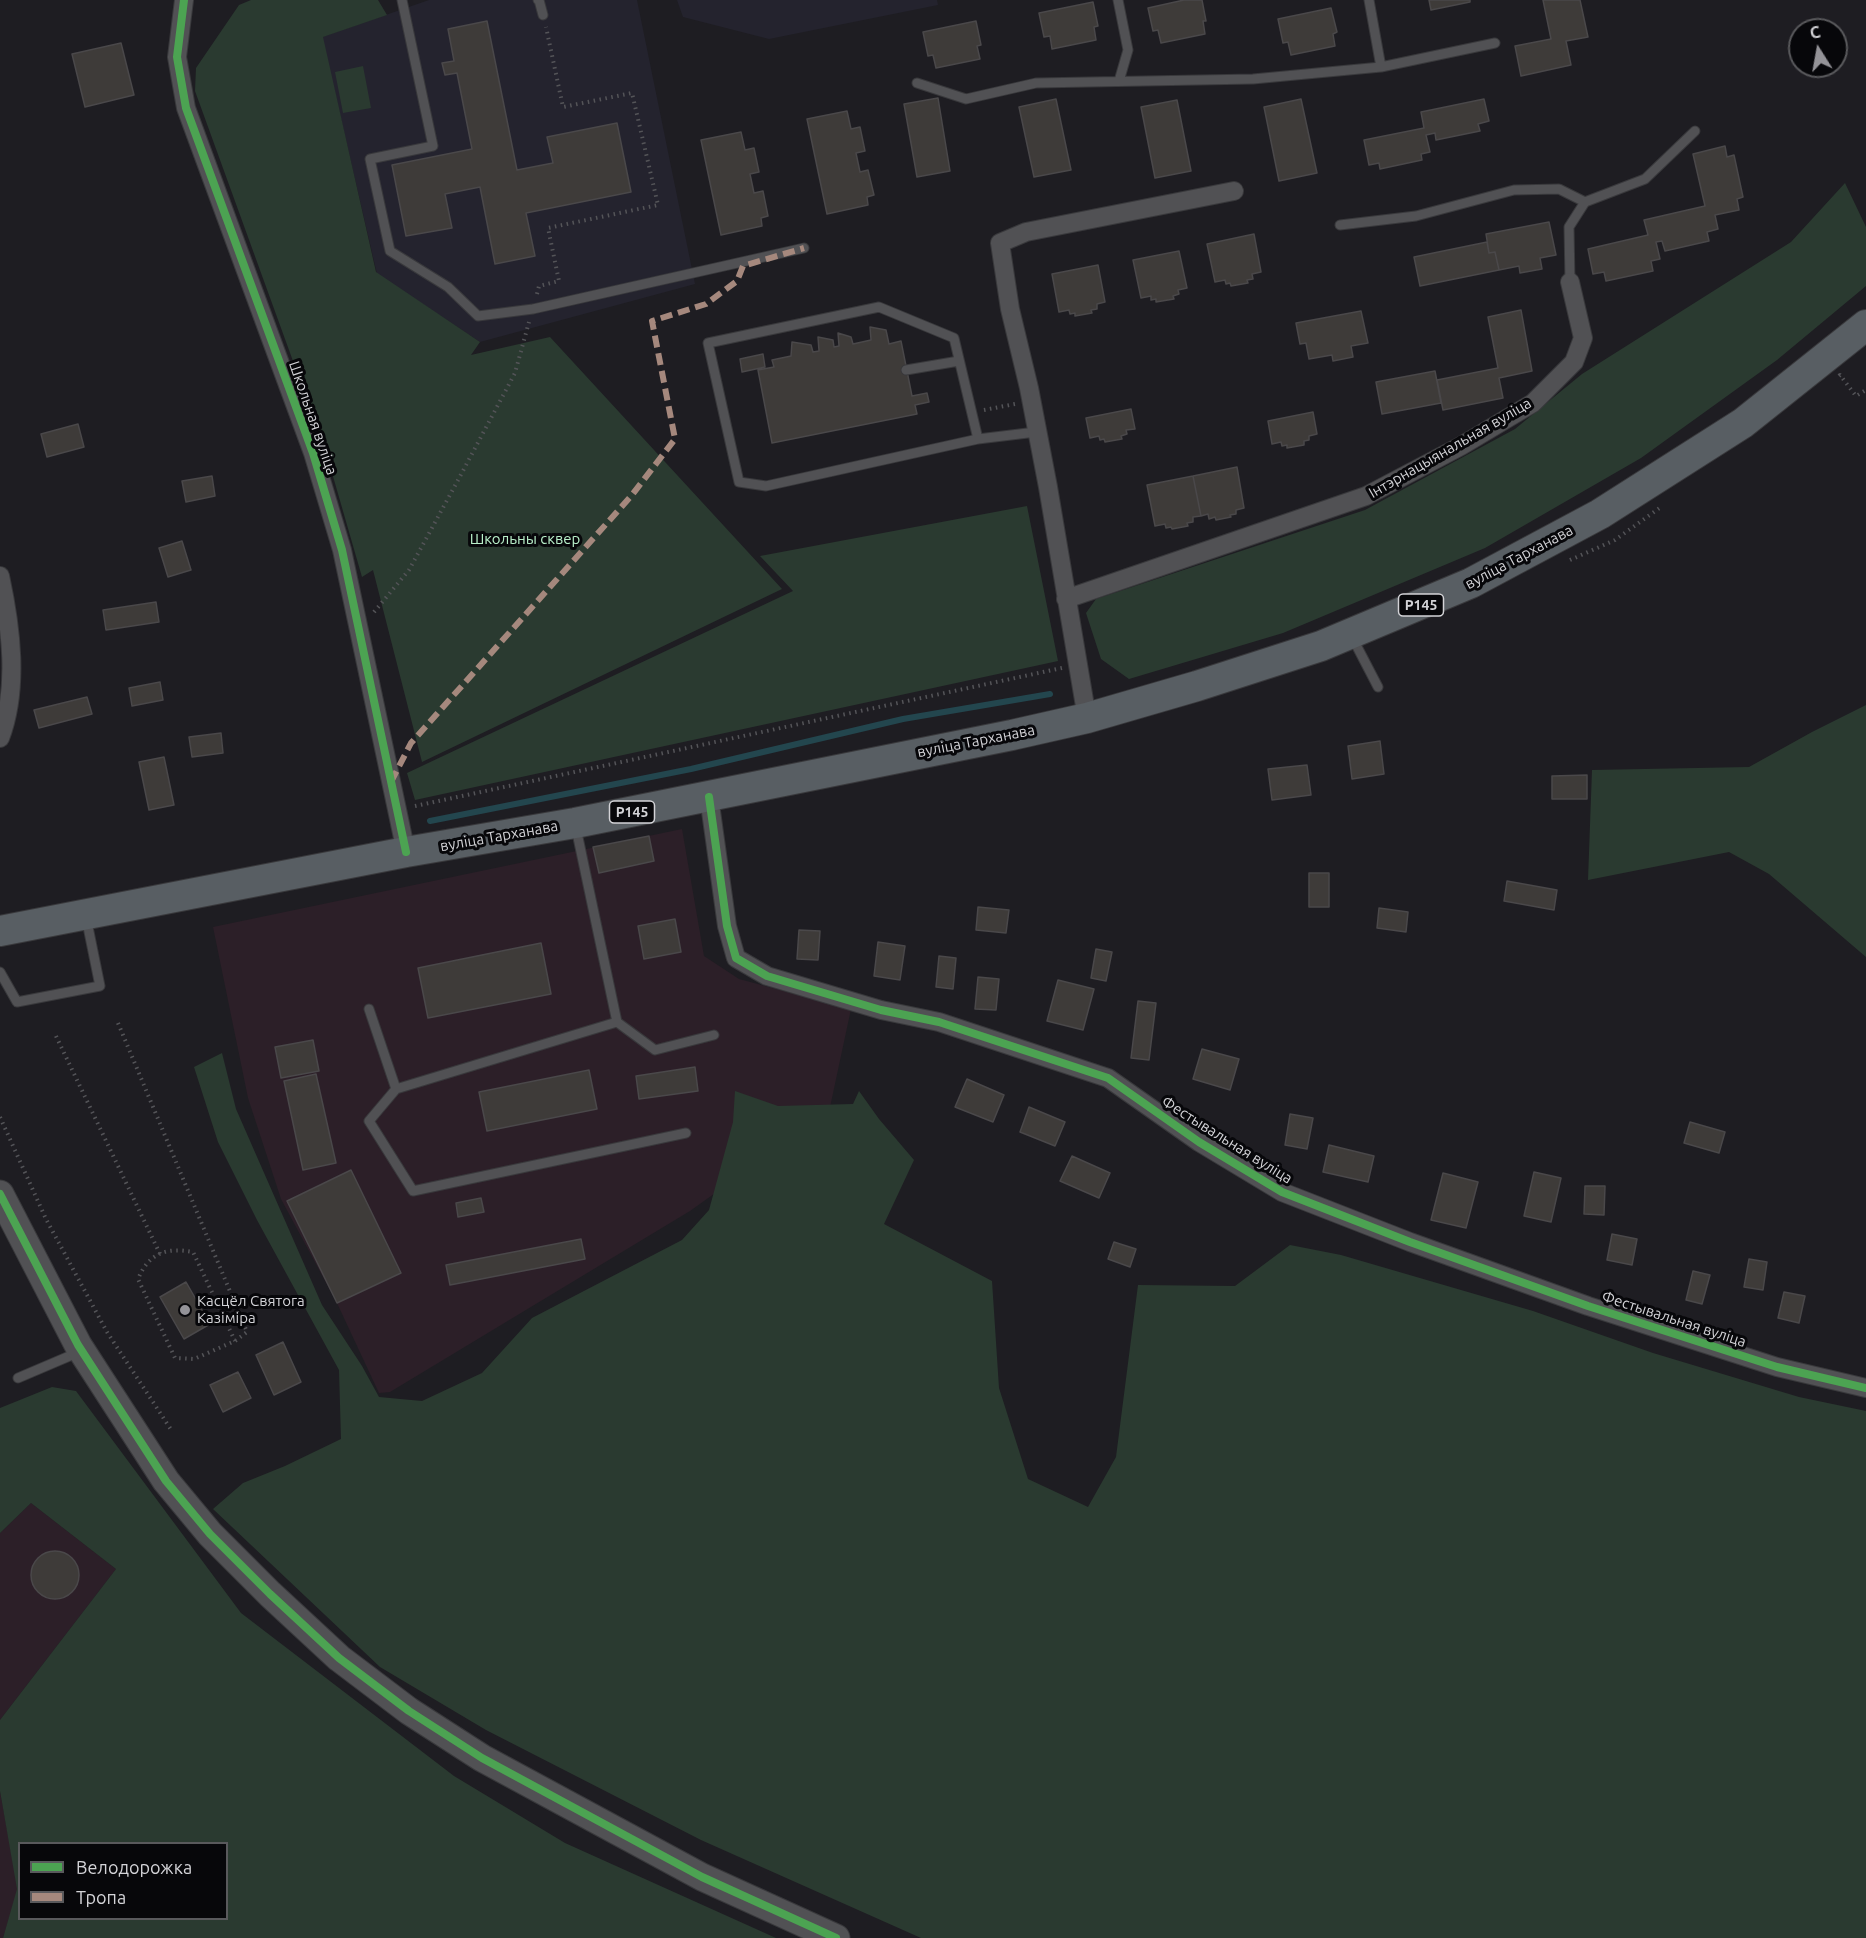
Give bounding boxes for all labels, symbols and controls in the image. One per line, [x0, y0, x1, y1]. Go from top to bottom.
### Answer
north arrow [1788, 18, 1848, 78]
text: С [1808, 22, 1822, 42]
street label: Школьная вуліца [285, 359, 341, 477]
street label: Інтэрнацыянальная вуліца [1365, 394, 1535, 502]
street label: вуліца Тарханава [1462, 521, 1576, 593]
park label: Школьны сквер [470, 530, 580, 548]
road number: Р145 [1398, 594, 1444, 616]
street label: вуліца Тарханава [916, 721, 1036, 761]
road number: Р145 [610, 801, 654, 823]
street label: вуліца Тарханава [439, 817, 559, 855]
street label: Фестывальная вуліца [1158, 1092, 1296, 1188]
street label: Фестывальная вуліца [1600, 1287, 1748, 1351]
place label: Касцёл Святога Казіміра [197, 1292, 305, 1327]
marker: Касцёл Святога Казіміра [178, 1303, 192, 1317]
legend [18, 1842, 228, 1920]
text: Велодорожка [76, 1857, 192, 1877]
text: Тропа [76, 1887, 126, 1907]

